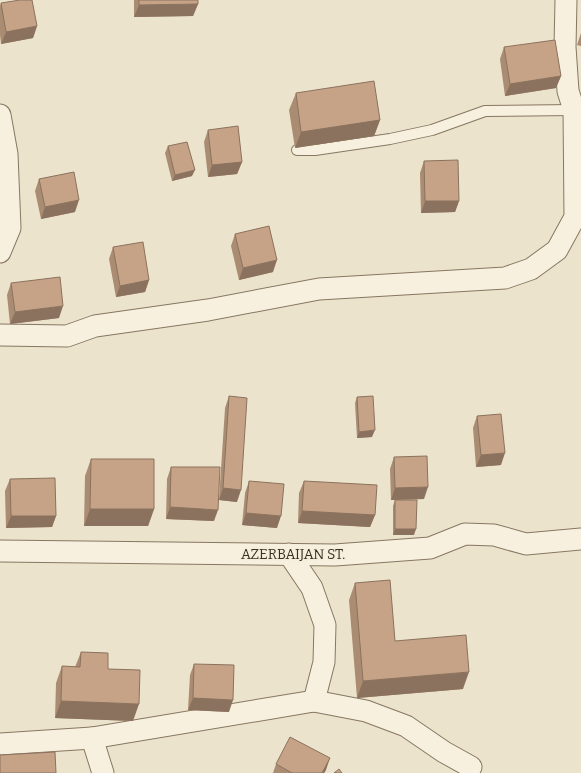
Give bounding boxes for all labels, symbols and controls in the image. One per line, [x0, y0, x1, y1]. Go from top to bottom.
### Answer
street label: AZERBAIJAN ST. [241, 546, 345, 563]

